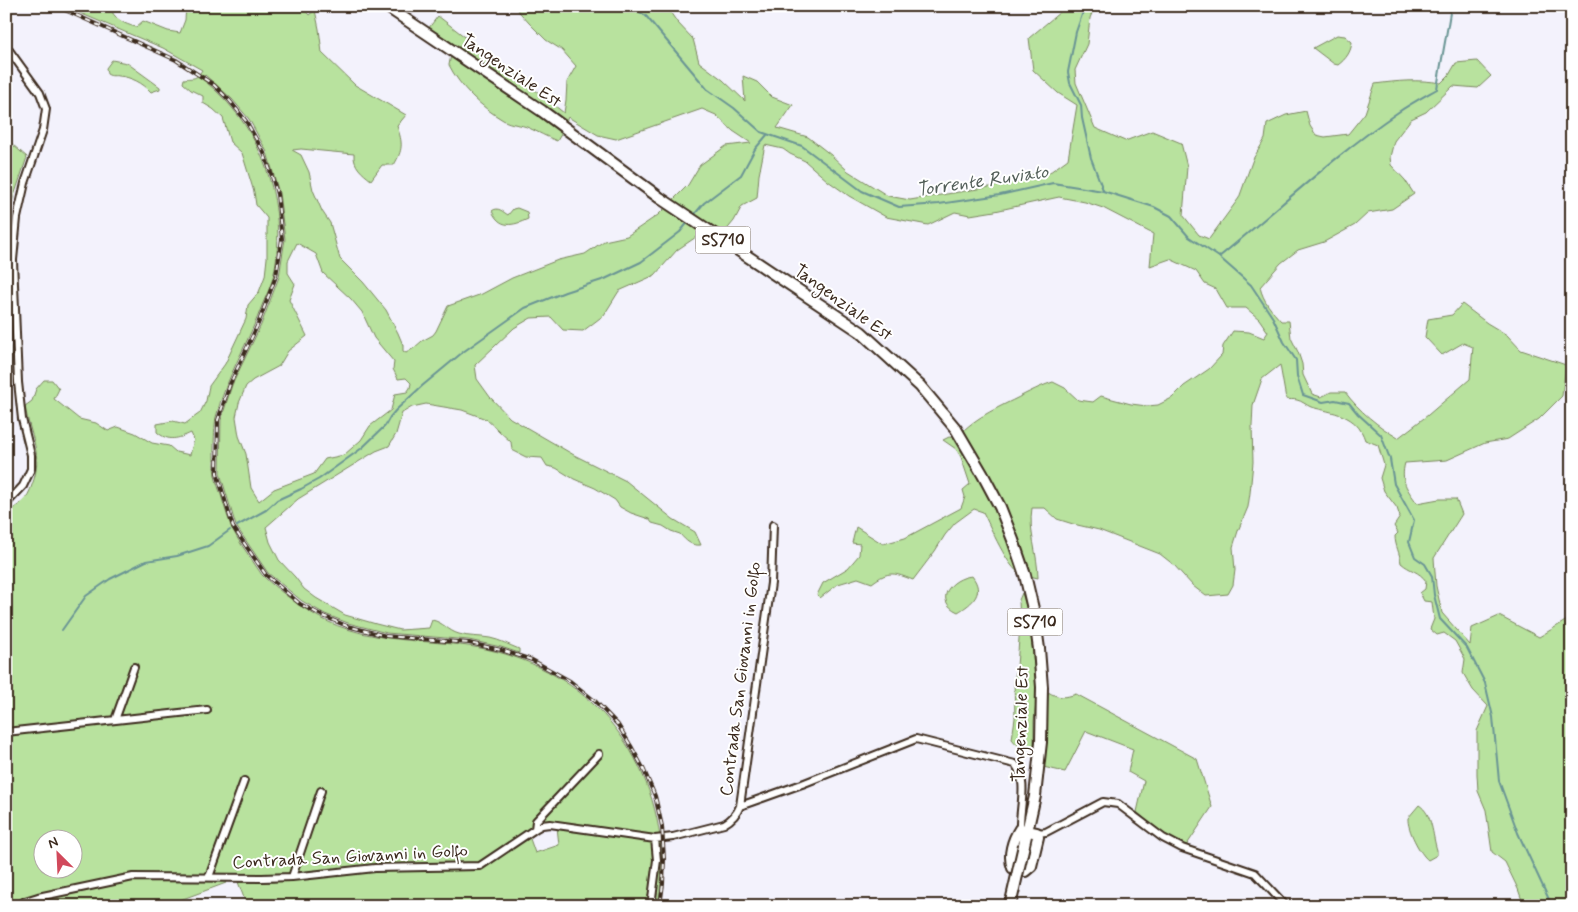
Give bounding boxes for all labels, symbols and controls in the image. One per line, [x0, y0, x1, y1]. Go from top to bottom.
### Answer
street label: Tangenziale Est [455, 28, 567, 115]
water label: Torrente Ruviato [914, 159, 1051, 203]
road number: SS710 [696, 226, 750, 254]
street label: Tangenziale Est [788, 259, 898, 348]
street label: Contrada San Giovanni in Golfo [715, 560, 769, 798]
road number: SS710 [1008, 608, 1062, 636]
street label: Tangenziale Est [1007, 665, 1036, 783]
north arrow [32, 830, 82, 880]
text: N [45, 833, 61, 853]
street label: Contrada San Giovanni in Golfo [232, 839, 469, 877]

